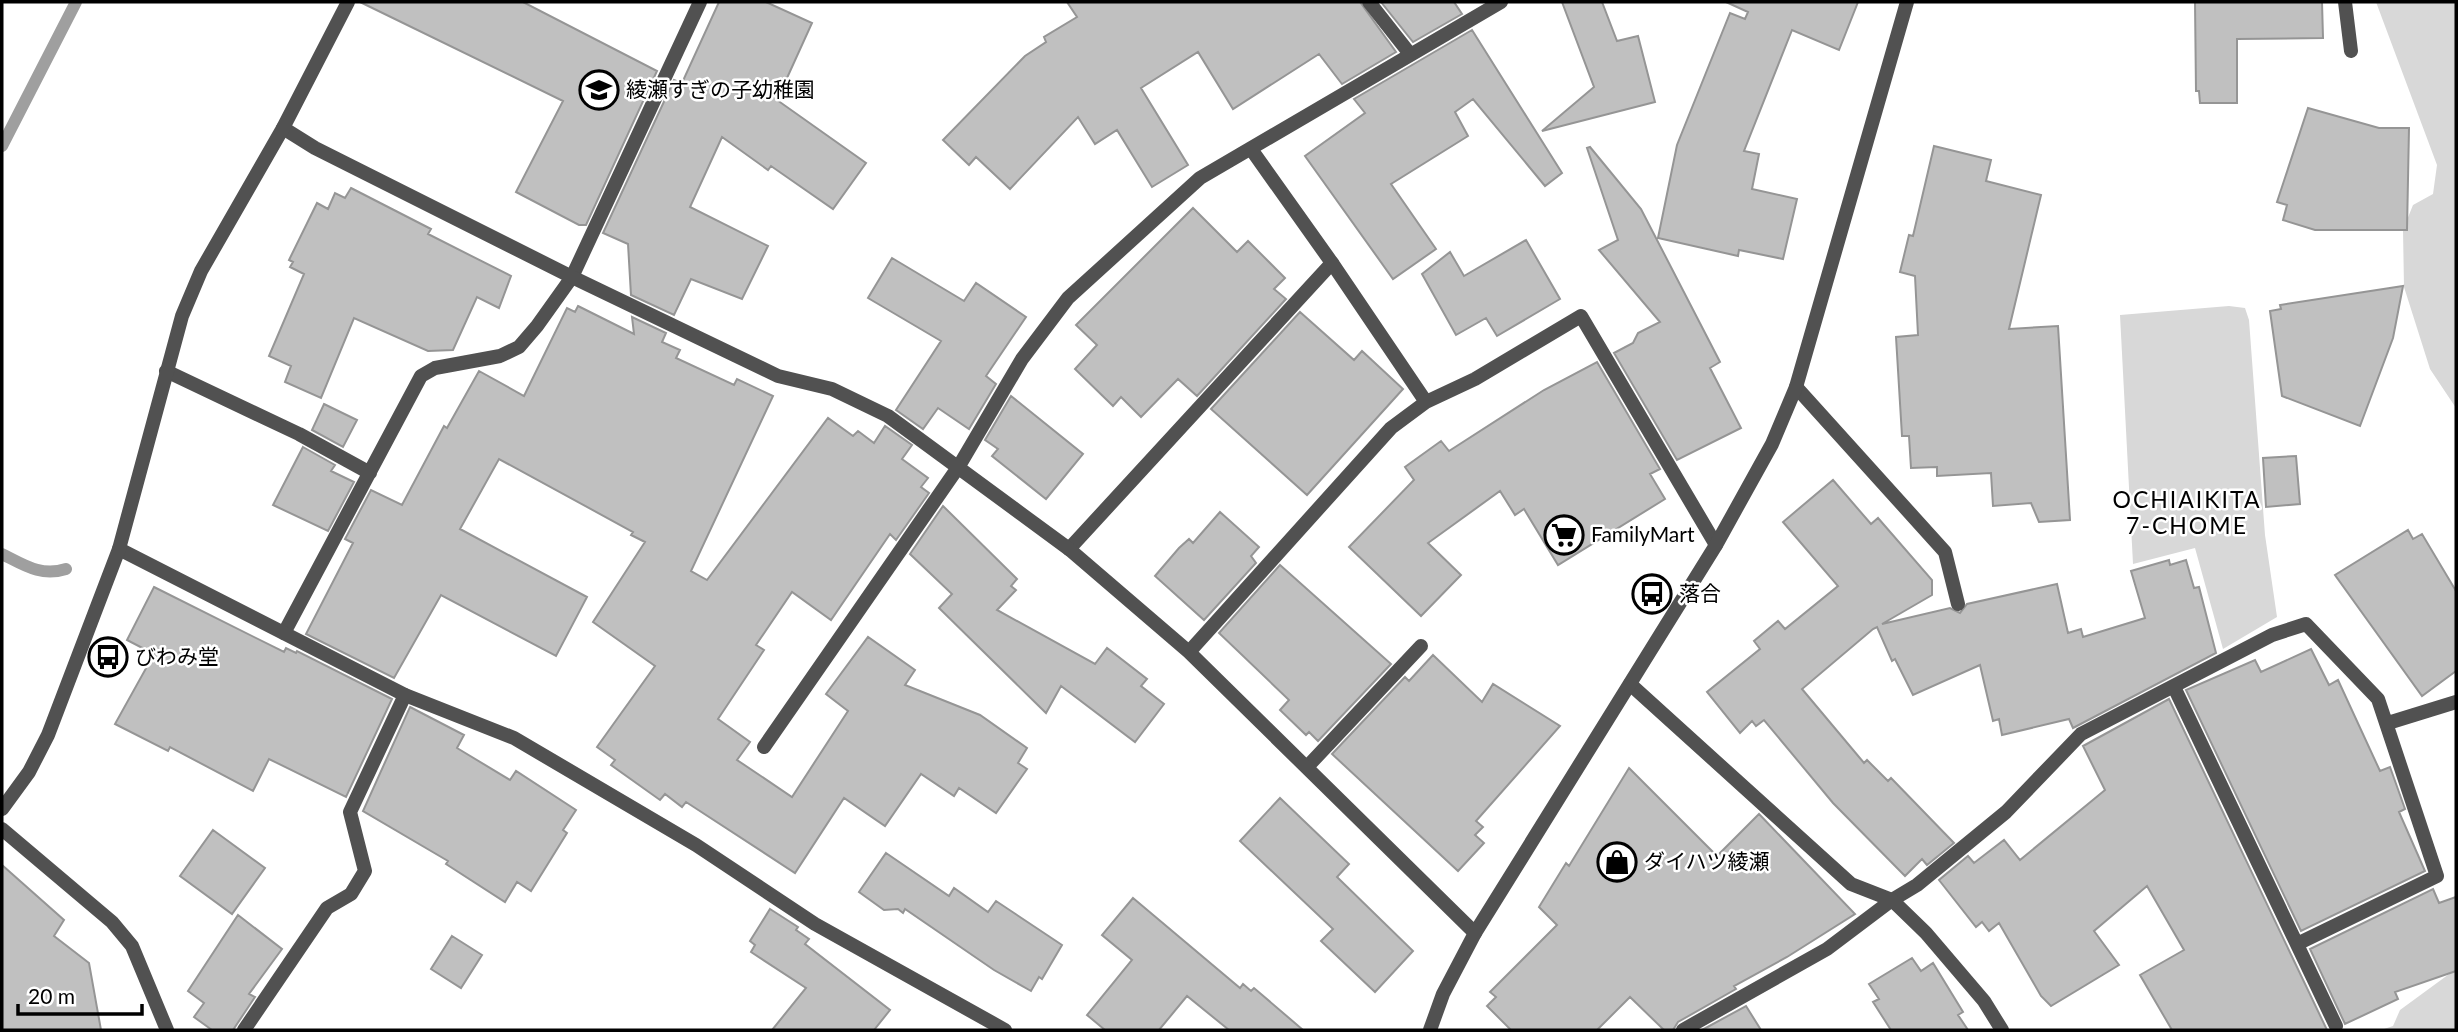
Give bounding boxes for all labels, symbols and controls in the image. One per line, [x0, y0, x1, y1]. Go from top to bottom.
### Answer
school or university icon: 綾瀬すぎの子幼稚園 [578, 69, 620, 111]
place label: 綾瀬すぎの子幼稚園 [626, 76, 815, 101]
district label: OCHIAIKITA 7-CHOME [2112, 485, 2262, 539]
supermarket icon: FamilyMart [1543, 514, 1585, 556]
place label: FamilyMart [1591, 521, 1695, 546]
bus stop icon: 落合 [1631, 573, 1673, 615]
place label: 落合 [1679, 580, 1721, 605]
bus stop icon: びわみ堂 [87, 636, 129, 678]
place label: びわみ堂 [135, 643, 219, 668]
shop icon: ダイハツ綾瀬 [1596, 841, 1638, 883]
place label: ダイハツ綾瀬 [1644, 848, 1770, 873]
scale bar [18, 972, 142, 1016]
text: 20 m [28, 983, 75, 1008]

